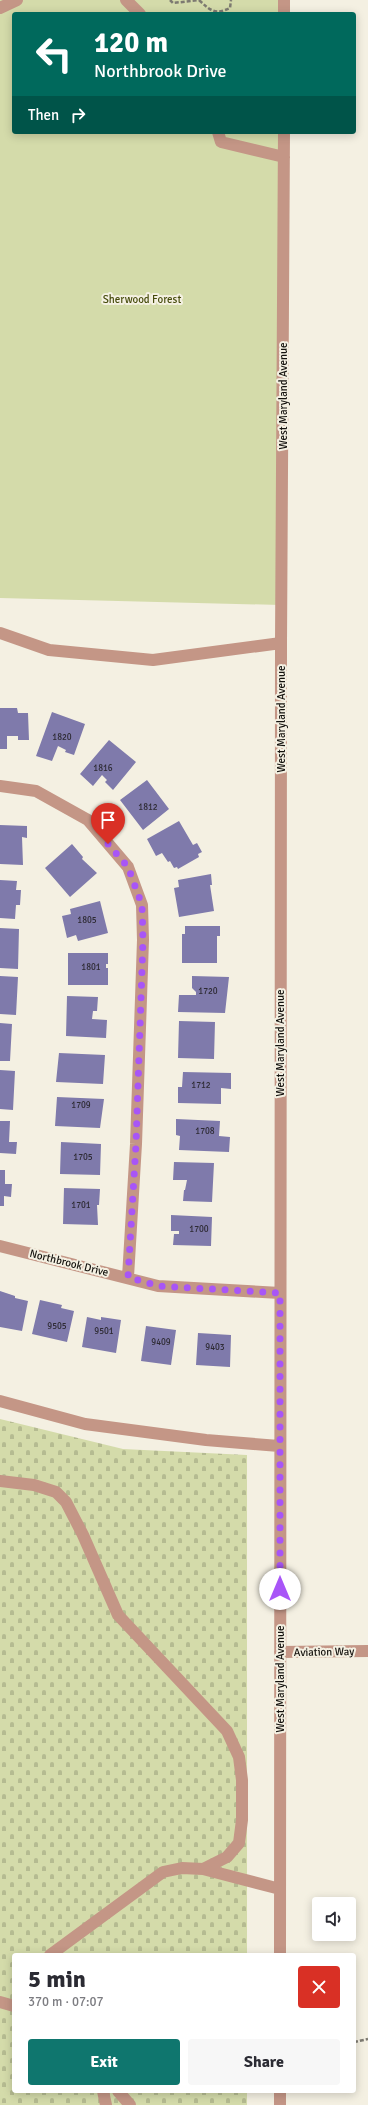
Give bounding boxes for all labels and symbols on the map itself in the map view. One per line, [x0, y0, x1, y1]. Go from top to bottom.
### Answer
park label: Sherwood Forest [103, 293, 181, 306]
street label: West Maryland Avenue [277, 343, 290, 449]
street label: West Maryland Avenue [275, 666, 288, 772]
house number: 1820 [52, 732, 72, 743]
house number: 1816 [93, 763, 113, 774]
house number: 1812 [138, 802, 158, 813]
pin [91, 803, 125, 844]
house number: 1805 [77, 915, 97, 926]
house number: 1801 [81, 962, 101, 973]
house number: 1720 [198, 986, 218, 997]
street label: West Maryland Avenue [274, 990, 287, 1096]
house number: 1712 [191, 1080, 211, 1091]
house number: 1709 [71, 1100, 91, 1111]
house number: 1708 [195, 1126, 215, 1137]
house number: 1705 [73, 1152, 93, 1163]
house number: 1701 [71, 1200, 91, 1211]
house number: 1700 [189, 1224, 209, 1235]
street label: Northbrook Drive [28, 1247, 110, 1279]
house number: 9505 [47, 1321, 67, 1332]
house number: 9501 [94, 1326, 114, 1337]
house number: 9409 [151, 1337, 171, 1348]
house number: 9403 [205, 1342, 225, 1353]
position arrow [259, 1568, 301, 1610]
street label: West Maryland Avenue [274, 1626, 287, 1732]
street label: Aviation Way [294, 1645, 355, 1659]

